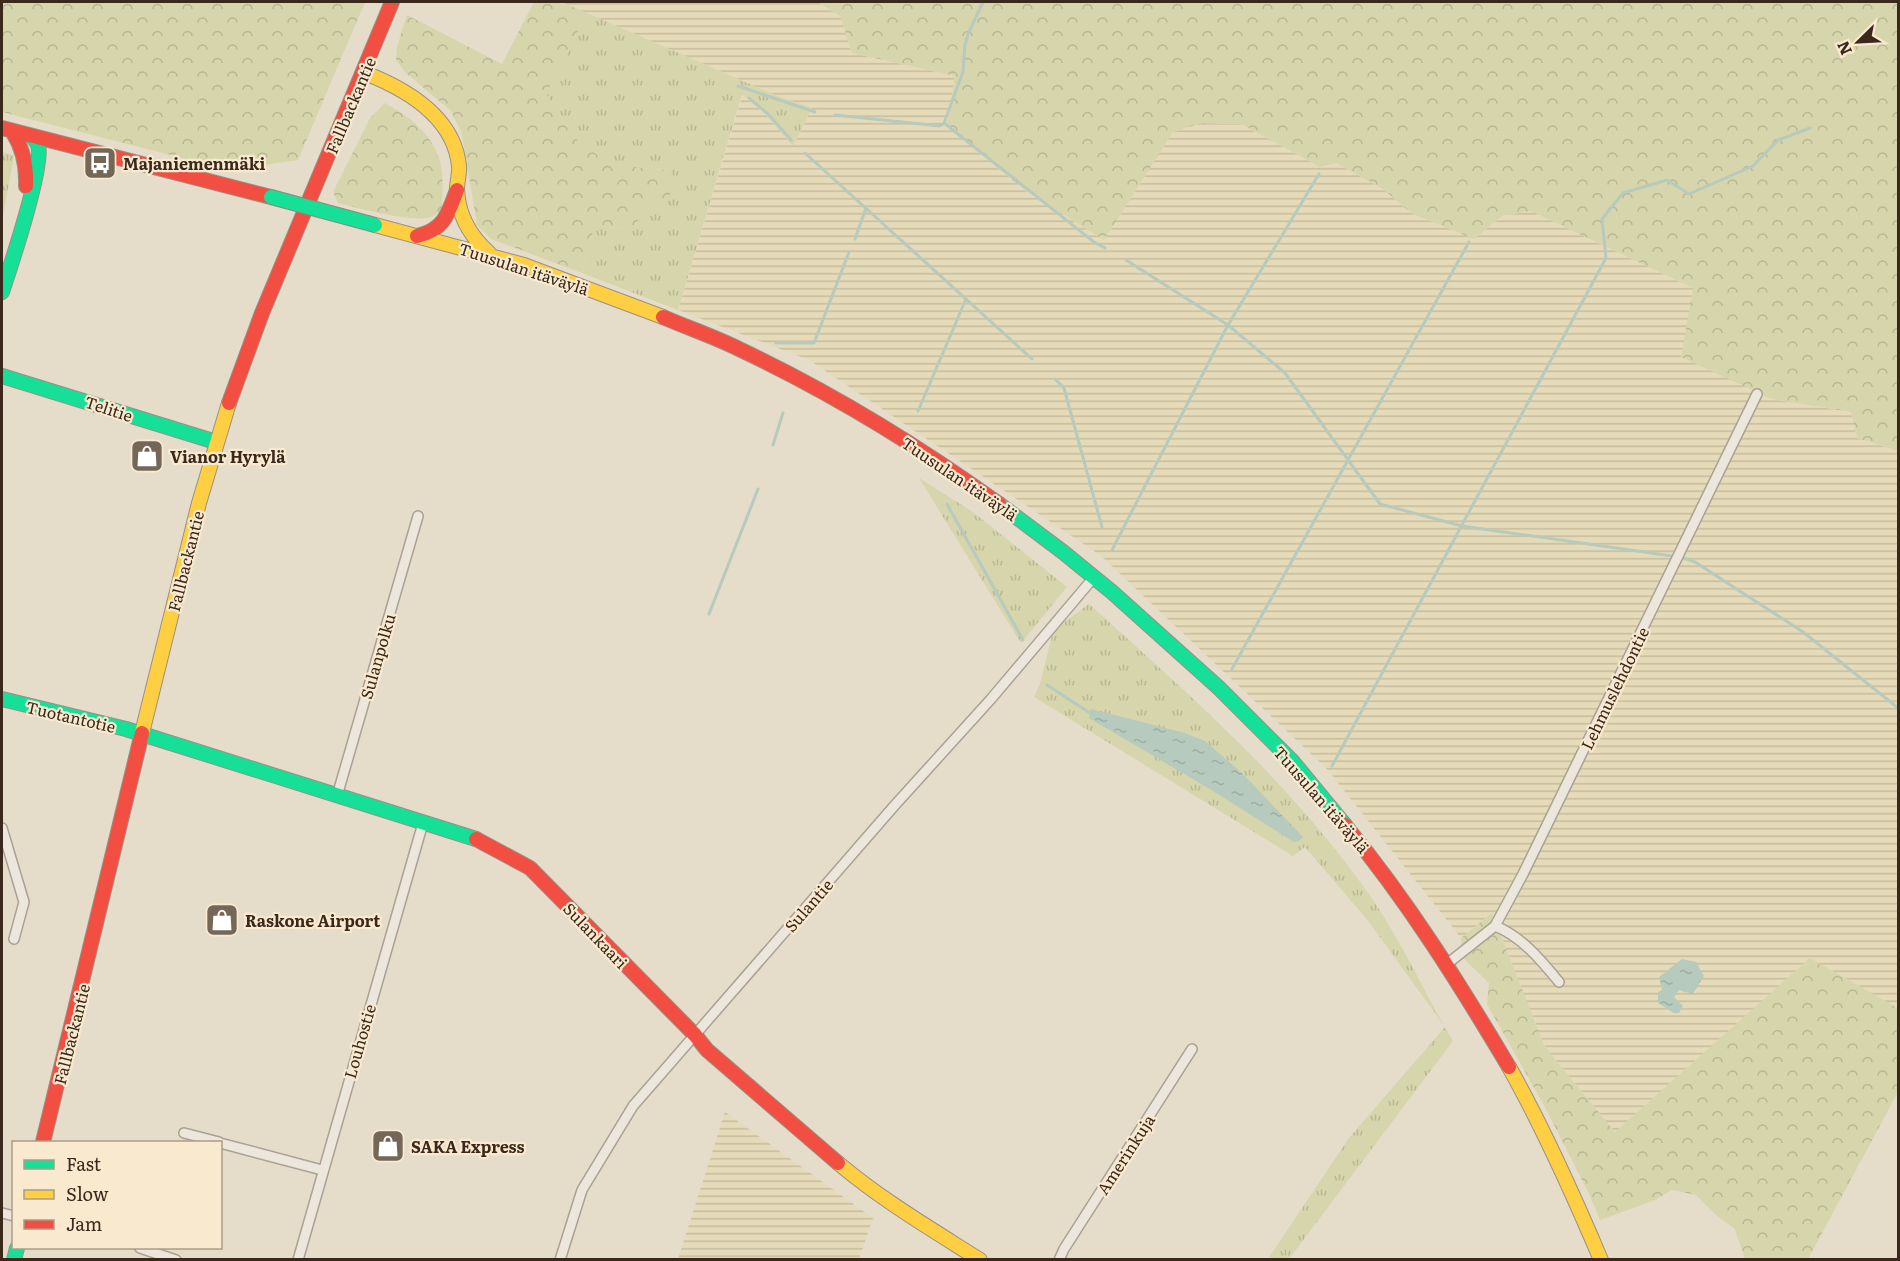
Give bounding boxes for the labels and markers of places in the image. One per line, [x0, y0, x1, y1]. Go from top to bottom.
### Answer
bus stop icon: Majaniemenmäki [82, 145, 118, 181]
place label: Majaniemenmäki [123, 151, 266, 175]
shop icon: Vianor Hyrylä [129, 438, 165, 474]
place label: Vianor Hyrylä [170, 444, 286, 468]
shop icon: Raskone Airport [204, 902, 240, 938]
place label: Raskone Airport [245, 908, 380, 932]
shop icon: SAKA Express [370, 1128, 406, 1164]
place label: SAKA Express [411, 1134, 525, 1158]

